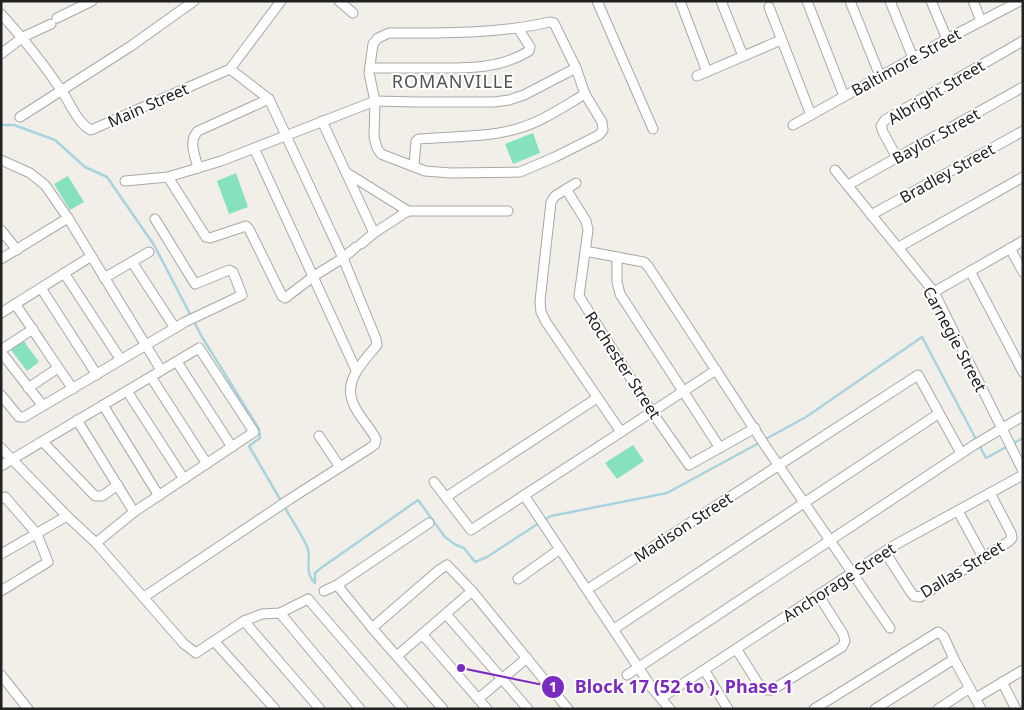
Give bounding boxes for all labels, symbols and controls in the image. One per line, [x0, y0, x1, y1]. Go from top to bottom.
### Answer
street label: Baltimore Street [847, 23, 965, 101]
street label: Albright Street [884, 54, 989, 130]
district label: ROMANVILLE [392, 69, 514, 93]
street label: Main Street [104, 77, 192, 133]
street label: Baylor Street [888, 103, 984, 169]
street label: Bradley Street [896, 138, 999, 208]
street label: Carnegie Street [918, 282, 992, 396]
street label: Rochester Street [580, 307, 666, 423]
street label: Madison Street [629, 487, 737, 567]
street label: Dallas Street [916, 535, 1008, 603]
street label: Anchorage Street [778, 537, 900, 627]
callout: Block 17 (52 to ), Phase 1 [540, 670, 804, 703]
text: Block 17 (52 to ), Phase 1 [575, 674, 793, 698]
text: 1 [549, 676, 557, 696]

